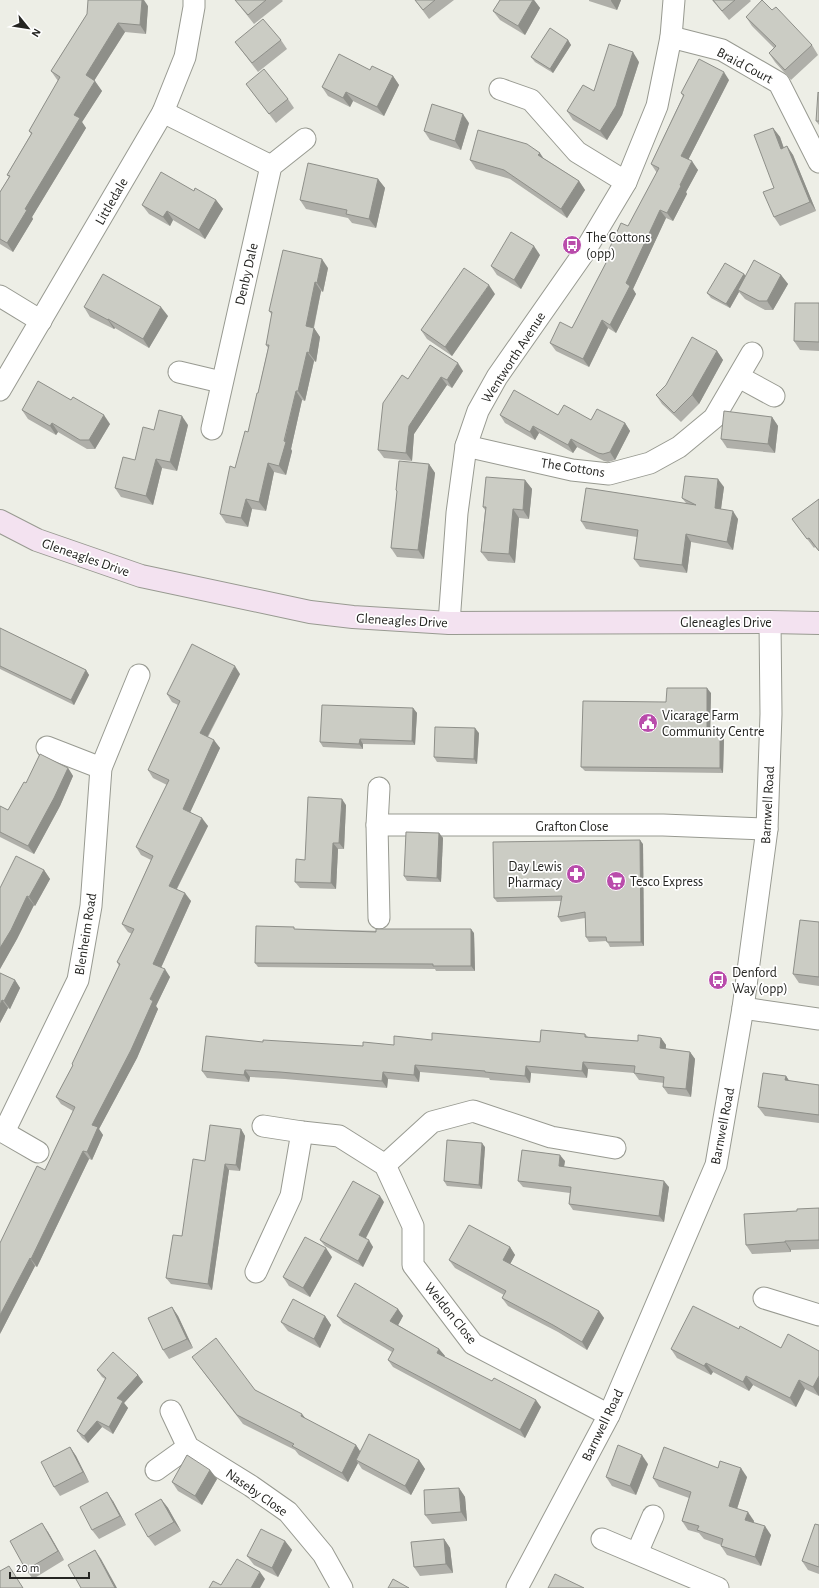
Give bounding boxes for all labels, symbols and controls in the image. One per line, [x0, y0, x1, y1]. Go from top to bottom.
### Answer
north arrow [8, 8, 48, 48]
text: N [30, 27, 43, 39]
street label: Braid Court [714, 45, 775, 87]
street label: Littledale [93, 176, 131, 227]
place label: The Cottons (opp) [586, 231, 651, 261]
bus stop icon: The Cottons (opp) [561, 234, 583, 256]
street label: Denby Dale [233, 242, 261, 307]
street label: Wentworth Avenue [479, 310, 548, 406]
street label: The Cottons [540, 456, 606, 480]
street label: Gleneagles Drive [40, 536, 131, 579]
street label: Gleneagles Drive [356, 612, 448, 630]
street label: Gleneagles Drive [680, 616, 772, 630]
place label: Vicarage Farm Community Centre [662, 709, 764, 739]
public building icon: Vicarage Farm Community Centre [637, 712, 659, 734]
street label: Barnwell Road [759, 766, 777, 844]
street label: Grafton Close [536, 820, 608, 834]
place label: Day Lewis Pharmacy [508, 860, 562, 890]
pharmacy icon: Day Lewis Pharmacy [565, 863, 587, 885]
supermarket icon: Tesco Express [605, 870, 627, 892]
place label: Tesco Express [630, 875, 703, 889]
street label: Blenheim Road [73, 892, 99, 976]
place label: Denford Way (opp) [732, 966, 788, 996]
bus stop icon: Denford Way (opp) [707, 969, 729, 991]
street label: Barnwell Road [709, 1087, 737, 1166]
street label: Weldon Close [421, 1280, 479, 1347]
street label: Barnwell Road [579, 1387, 626, 1464]
street label: Naseby Close [223, 1466, 290, 1519]
scale bar [10, 1554, 89, 1580]
text: 20 m [16, 1562, 39, 1574]

